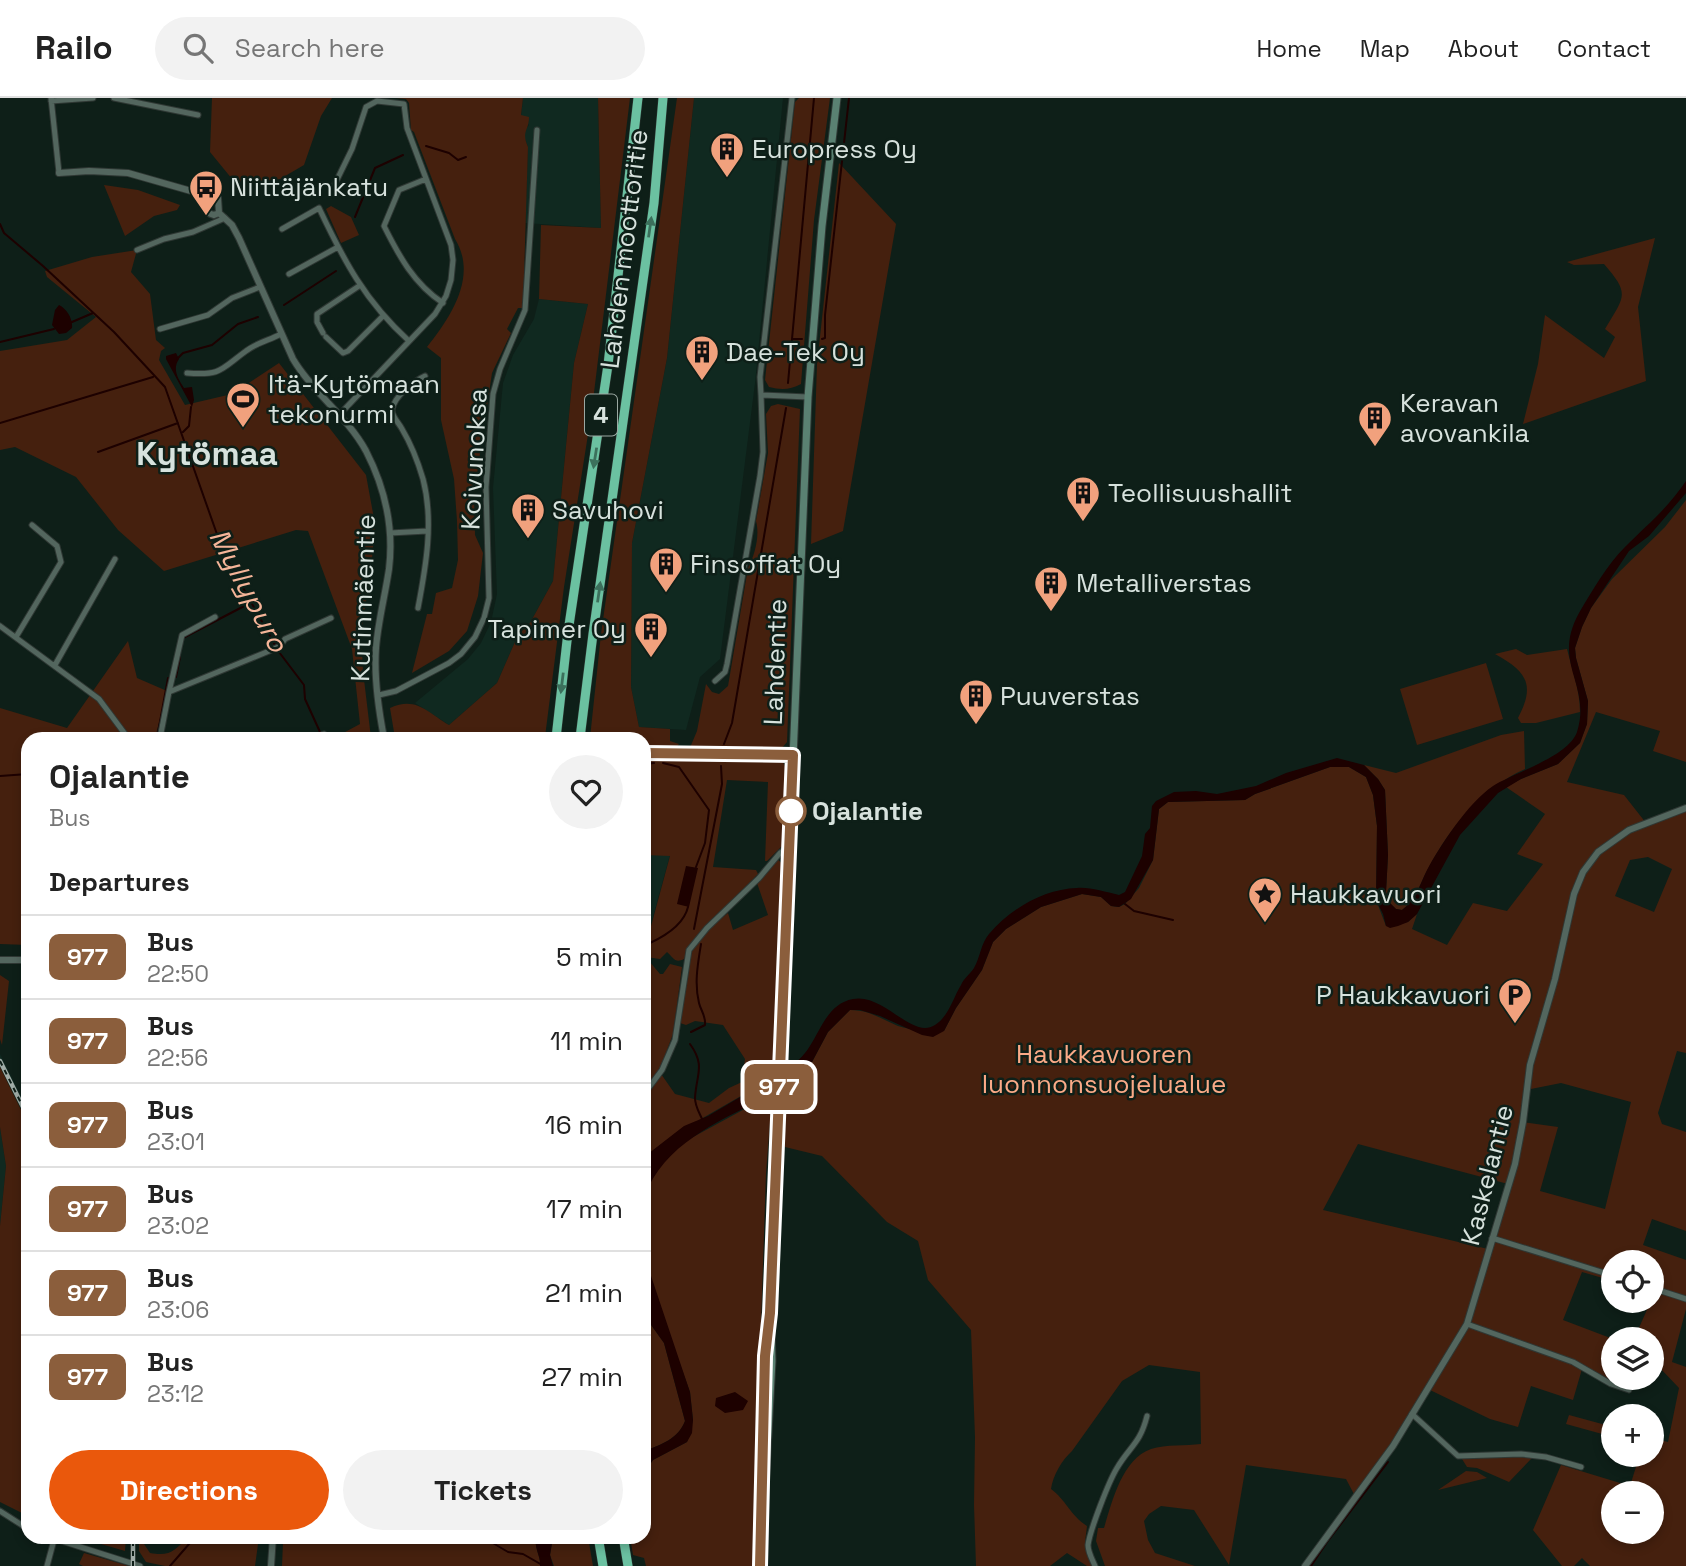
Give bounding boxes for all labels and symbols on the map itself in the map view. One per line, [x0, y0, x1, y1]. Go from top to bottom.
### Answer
street label: Lahden moottoritie [592, 128, 656, 370]
building icon: Europress Oy [708, 130, 746, 179]
place label: Europress Oy [752, 132, 917, 166]
bus stop icon: Niittäjänkatu [187, 168, 225, 217]
place label: Niittäjänkatu [230, 170, 388, 204]
one-way arrow [645, 216, 656, 238]
building icon: Dae-Tek Oy [683, 333, 721, 382]
place label: Dae-Tek Oy [726, 335, 865, 369]
place label: Itä-Kytömaan tekonurmi [268, 367, 440, 431]
sports icon: Itä-Kytömaan tekonurmi [224, 380, 262, 429]
place label: Keravan avovankila [1400, 386, 1530, 450]
street label: Koivunoksa [453, 387, 495, 531]
road number: 4 [585, 394, 617, 436]
building icon: Keravan avovankila [1356, 399, 1394, 448]
district label: Kytömaa [136, 433, 278, 475]
one-way arrow [589, 447, 600, 469]
building icon: Teollisuushallit [1064, 474, 1102, 523]
place label: Teollisuushallit [1108, 476, 1292, 510]
building icon: Savuhovi [509, 491, 547, 540]
place label: Savuhovi [552, 493, 664, 527]
street label: Kutinmäentie [343, 514, 383, 682]
water label: Myllypuro [201, 522, 297, 659]
building icon: Finsoffat Oy [647, 545, 685, 594]
place label: Finsoffat Oy [690, 547, 841, 581]
building icon: Metalliverstas [1032, 564, 1070, 613]
place label: Metalliverstas [1076, 566, 1252, 600]
one-way arrow [594, 581, 605, 603]
street label: Lahdentie [756, 598, 794, 726]
building icon: Tapimer Oy [632, 610, 670, 659]
place label: Tapimer Oy [487, 612, 626, 646]
one-way arrow [557, 672, 568, 694]
building icon: Puuverstas [957, 677, 995, 726]
place label: Puuverstas [1000, 679, 1140, 713]
place label: Ojalantie [812, 794, 923, 828]
marker: Ojalantie [776, 796, 806, 826]
place icon: Haukkavuori [1246, 875, 1284, 924]
place label: Haukkavuori [1290, 877, 1442, 911]
parking icon: P Haukkavuori [1496, 976, 1534, 1025]
place label: P Haukkavuori [1316, 978, 1490, 1012]
park label: Haukkavuoren luonnonsuojelualue [982, 1037, 1226, 1101]
line badge: 977 [739, 1064, 819, 1110]
street label: Kaskelantie [1453, 1101, 1521, 1249]

